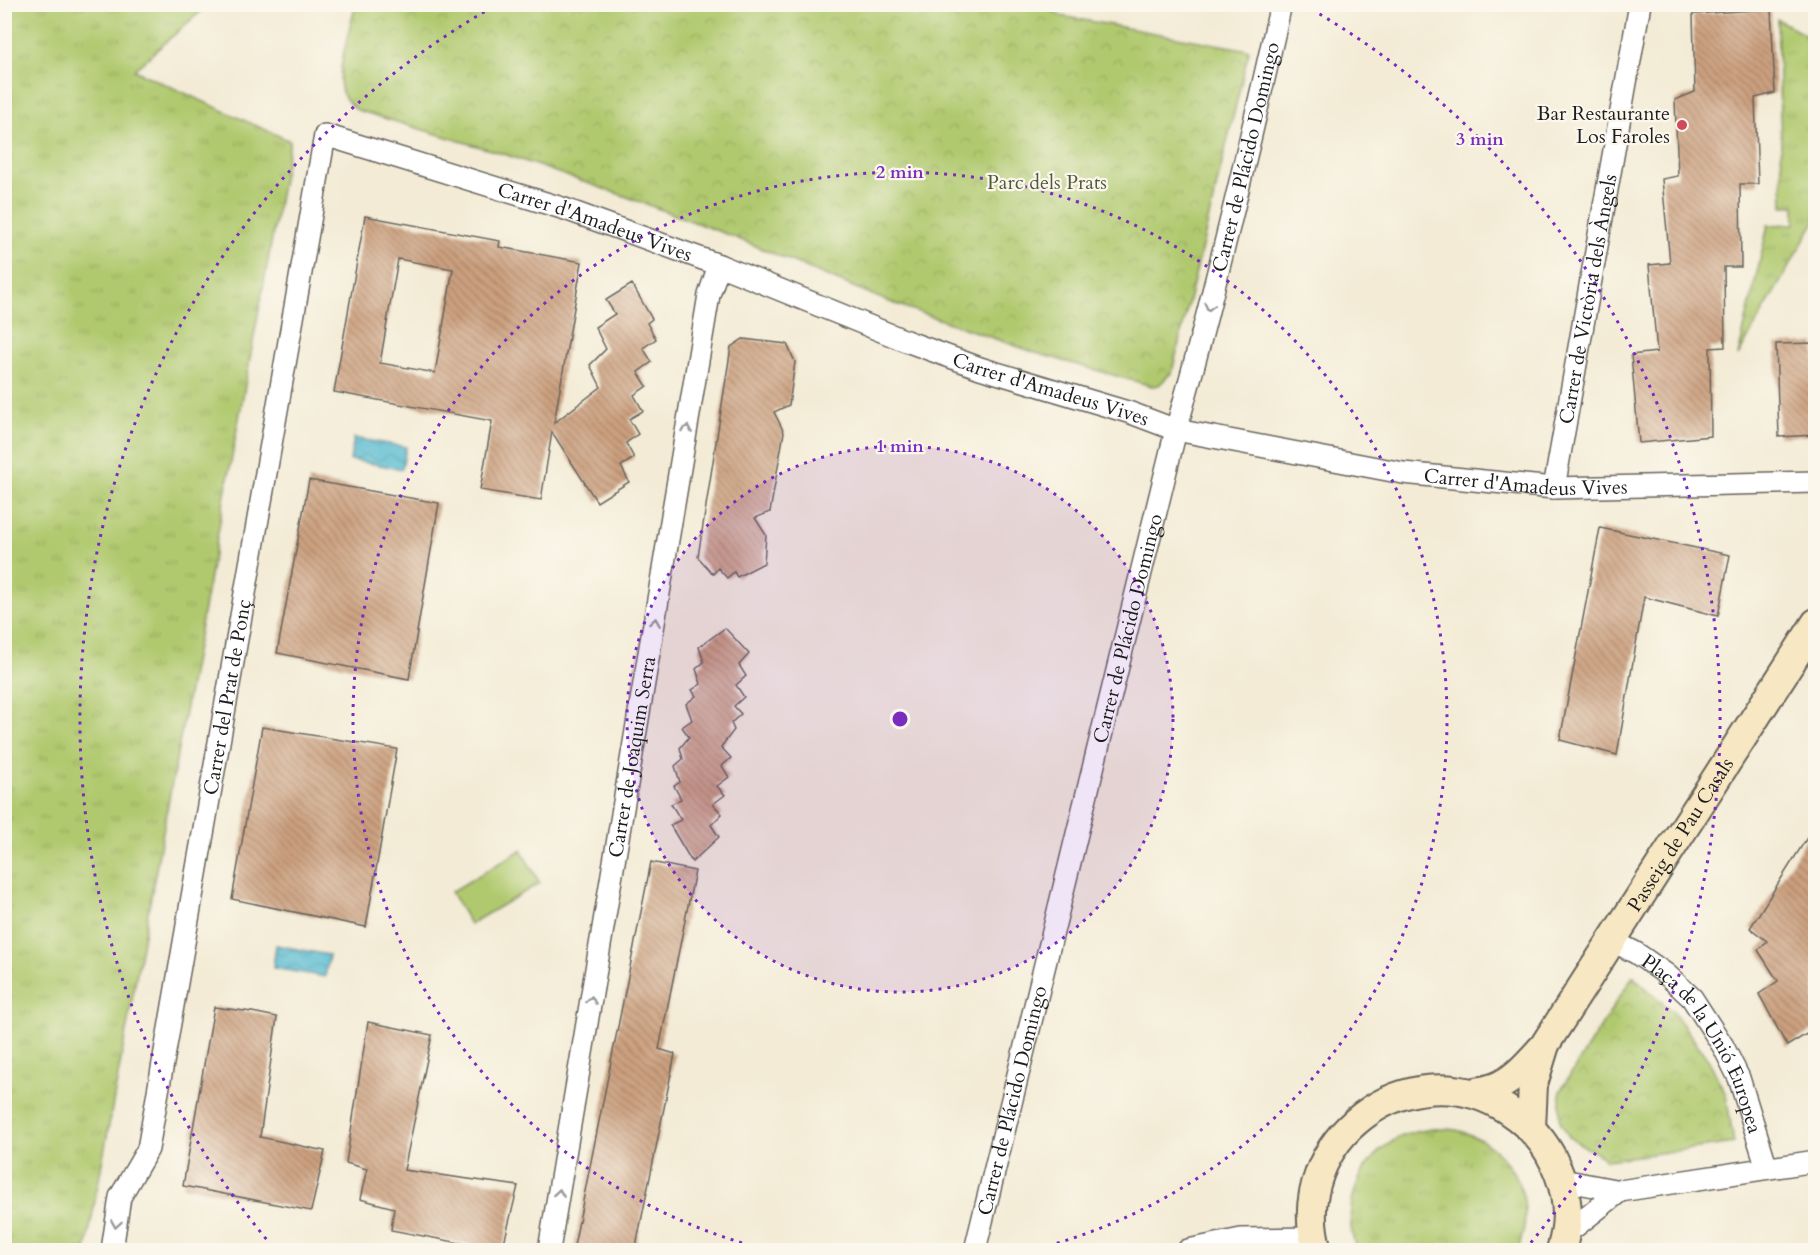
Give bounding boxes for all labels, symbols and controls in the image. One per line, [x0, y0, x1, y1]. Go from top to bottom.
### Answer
street label: Carrer de Plácido Domingo [1206, 39, 1286, 275]
place label: Bar Restaurante Los Faroles [1537, 100, 1670, 150]
marker: Bar Restaurante Los Faroles [1675, 118, 1689, 132]
text: 3 min [1456, 127, 1504, 152]
text: 2 min [876, 160, 924, 185]
park label: Parc dels Prats [987, 169, 1107, 196]
street label: Carrer de Victòria dels Àngels [1553, 172, 1624, 426]
street label: Carrer d'Amadeus Vives [494, 176, 696, 268]
one-way arrow [1204, 301, 1217, 311]
street label: Carrer d'Amadeus Vives [949, 346, 1153, 433]
one-way arrow [680, 425, 692, 434]
text: 1 min [876, 434, 924, 459]
street label: Carrer d'Amadeus Vives [1422, 462, 1628, 502]
street label: Carrer de Plácido Domingo [1087, 511, 1169, 746]
street label: Carrer del Prat de Ponç [197, 597, 258, 797]
one-way arrow [648, 617, 660, 626]
street label: Carrer de Joaquim Serra [602, 654, 662, 860]
centre of rings [890, 709, 910, 729]
street label: Passeig de Pau Casals [1621, 752, 1740, 917]
street label: Plaça de la Unió Europea [1636, 948, 1768, 1137]
street label: Carrer de Plácido Domingo [971, 983, 1053, 1218]
one-way arrow [585, 996, 597, 1005]
one-way arrow [552, 1188, 565, 1198]
one-way arrow [110, 1218, 123, 1228]

